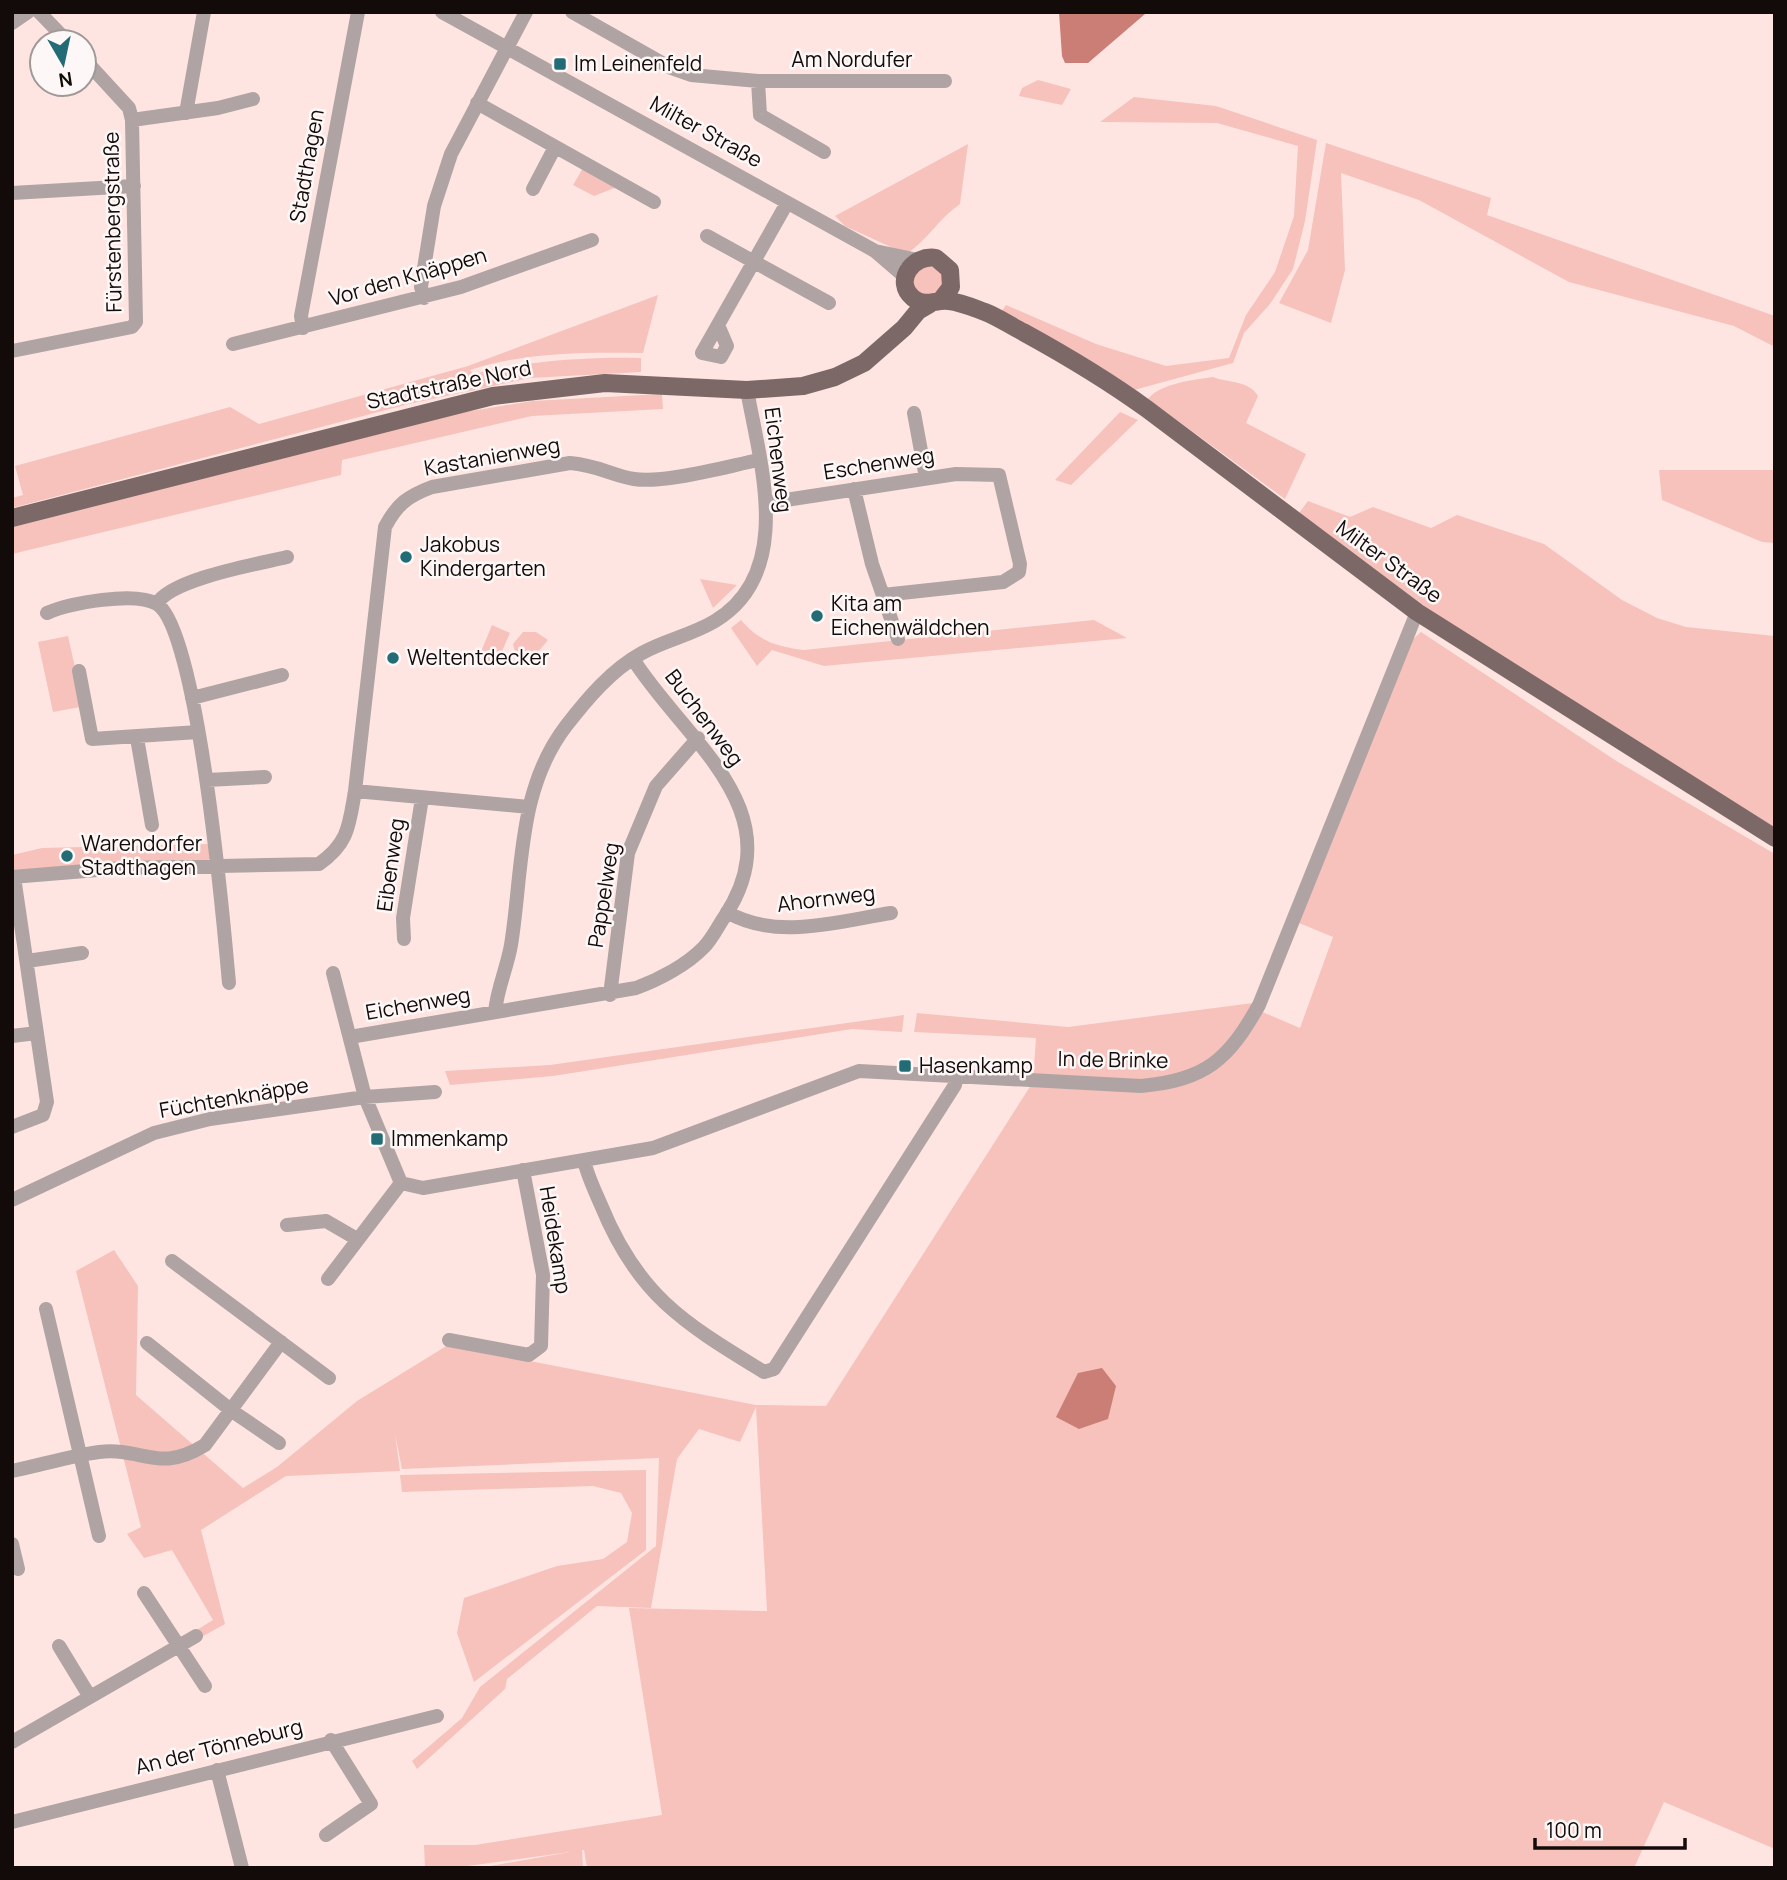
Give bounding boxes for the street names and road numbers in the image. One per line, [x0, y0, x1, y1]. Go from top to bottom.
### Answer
street label: Am Nordufer [791, 45, 913, 73]
street label: Milter Straße [645, 89, 768, 174]
street label: Stadthagen [282, 107, 330, 225]
street label: Fürstenbergstraße [96, 131, 128, 313]
street label: Vor den Knäppen [326, 240, 490, 312]
street label: Stadtstraße Nord [364, 353, 534, 415]
street label: Eichenweg [759, 406, 799, 514]
street label: Kastanienweg [422, 430, 562, 482]
street label: Eschenweg [821, 440, 936, 486]
street label: Milter Straße [1331, 513, 1448, 609]
street label: Buchenweg [659, 663, 750, 771]
street label: Eibenweg [370, 816, 410, 913]
street label: Pappelweg [581, 840, 625, 950]
street label: Ahornweg [775, 878, 877, 918]
street label: Eichenweg [363, 980, 472, 1026]
street label: In de Brinke [1057, 1044, 1169, 1074]
street label: Füchtenknäppe [157, 1070, 311, 1124]
street label: Heidekamp [534, 1184, 578, 1296]
street label: An der Tönneburg [132, 1712, 305, 1780]

